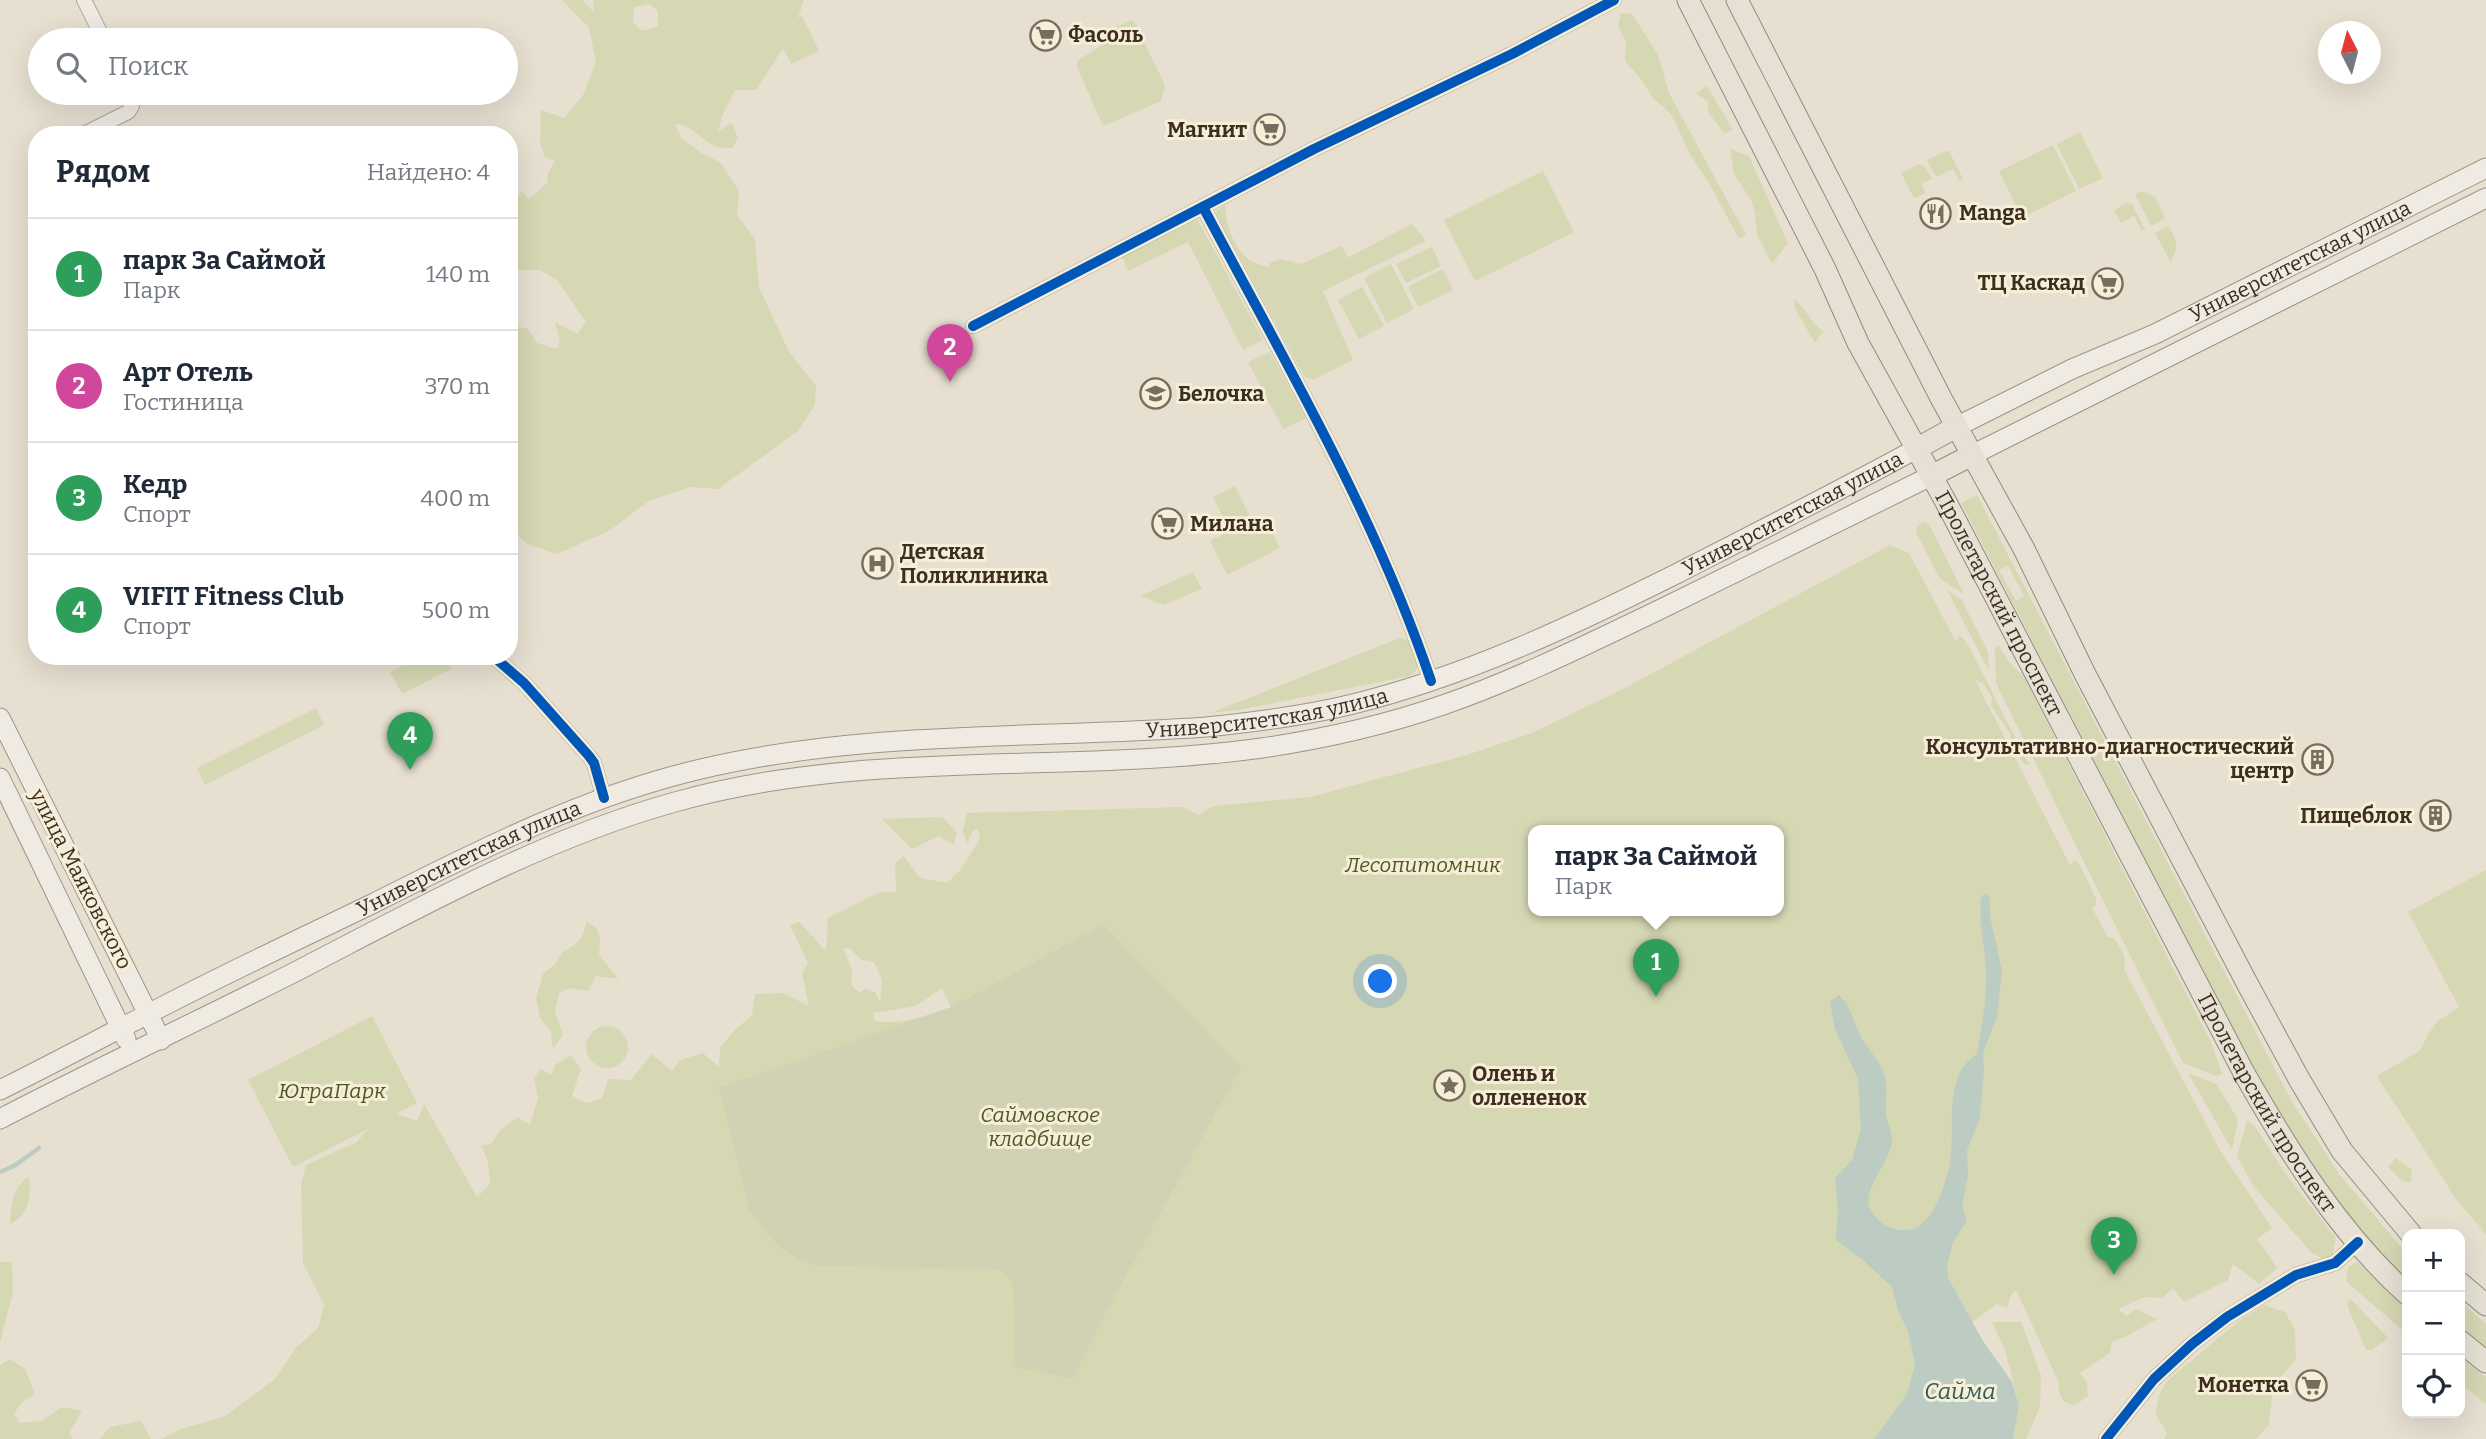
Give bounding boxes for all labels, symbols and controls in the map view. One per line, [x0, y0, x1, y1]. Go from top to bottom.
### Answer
supermarket icon: Фасоль [1028, 18, 1062, 52]
north arrow [2318, 21, 2381, 84]
place label: Фасоль [1068, 22, 1144, 48]
search box [28, 28, 518, 105]
icon: search [52, 48, 90, 86]
text: Поиск [108, 51, 188, 82]
supermarket icon: Магнит [1253, 113, 1287, 147]
place label: Магнит [1167, 117, 1247, 143]
text: Рядом [56, 154, 150, 190]
text: Найдено: 4 [367, 158, 490, 186]
street label: Университетская улица [2185, 195, 2416, 328]
restaurant icon: Manga [1919, 196, 1953, 230]
place label: Manga [1959, 200, 2026, 226]
text: парк За Саймой [123, 245, 326, 276]
text: 1 [74, 260, 84, 288]
text: 140 m [426, 260, 490, 288]
supermarket icon: ТЦ Каскад [2091, 266, 2125, 300]
place label: ТЦ Каскад [1977, 270, 2085, 296]
text: Парк [123, 276, 180, 304]
pin: 2 [927, 324, 973, 382]
text: Арт Отель [123, 357, 253, 388]
text: 2 [73, 372, 85, 400]
text: 370 m [424, 372, 490, 400]
school or university icon: Белочка [1138, 377, 1172, 411]
place label: Белочка [1178, 381, 1264, 407]
text: Гостиница [123, 388, 244, 416]
street label: Университетская улица [1678, 445, 1908, 582]
text: Кедр [123, 469, 187, 500]
text: 3 [72, 484, 86, 512]
text: 400 m [421, 484, 490, 512]
street label: Пролетарский проспект [1929, 486, 2068, 721]
text: Спорт [123, 500, 191, 528]
supermarket icon: Милана [1150, 507, 1184, 541]
place label: Милана [1190, 511, 1274, 537]
place label: Детская Поликлиника [900, 539, 1048, 589]
hospital icon: Детская Поликлиника [860, 547, 894, 581]
text: VIFIT Fitness Club [123, 581, 344, 612]
text: 4 [72, 596, 86, 624]
text: 500 m [422, 596, 490, 624]
text: Спорт [123, 612, 191, 640]
street label: Университетская улица [1145, 682, 1391, 744]
pin: 4 [387, 712, 433, 770]
place label: Консультативно-диагностический центр [1925, 734, 2294, 784]
building icon: Консультативно-диагностический центр [2300, 742, 2334, 776]
street label: улица Маяковского [24, 784, 138, 973]
street label: Университетская улица [353, 795, 585, 922]
building icon: Пищеблок [2418, 799, 2452, 833]
place label: Пищеблок [2300, 803, 2412, 829]
popup [1528, 825, 1784, 916]
text: парк За Саймой [1555, 841, 1757, 872]
park label: Лесопитомник [1344, 852, 1501, 878]
text: Парк [1555, 872, 1612, 900]
pin: 1 [1633, 939, 1679, 997]
your location [1363, 964, 1397, 998]
street label: Пролетарский проспект [2192, 989, 2342, 1218]
place label: Олень и оллененок [1472, 1061, 1587, 1111]
place icon: Олень и оллененок [1432, 1069, 1466, 1103]
park label: ЮграПарк [278, 1078, 386, 1104]
park label: Саймовское кладбище [980, 1102, 1100, 1152]
pin: 3 [2091, 1217, 2137, 1275]
map controls [2402, 1229, 2465, 1418]
button: + [2402, 1229, 2465, 1292]
button: − [2402, 1292, 2465, 1355]
button: locate [2402, 1355, 2465, 1418]
supermarket icon: Монетка [2295, 1368, 2329, 1402]
place label: Монетка [2198, 1372, 2289, 1398]
water label: Сайма [1924, 1377, 1996, 1405]

